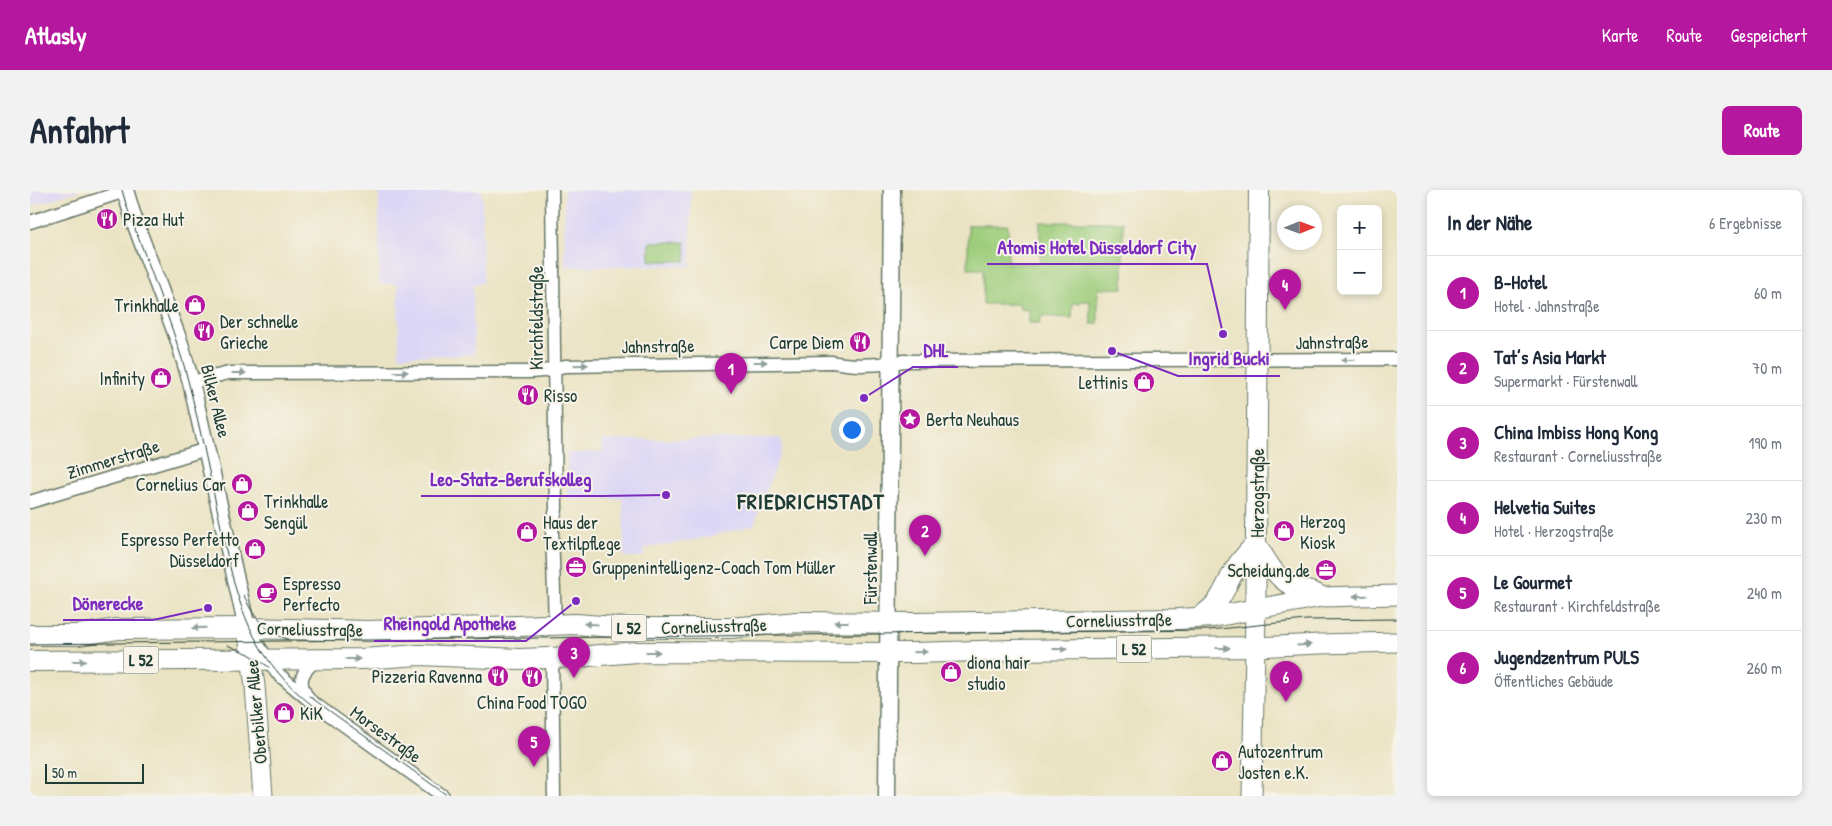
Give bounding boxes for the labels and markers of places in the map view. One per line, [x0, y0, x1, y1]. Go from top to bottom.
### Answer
restaurant icon: Pizza Hut [95, 207, 119, 231]
place label: Pizza Hut [123, 207, 185, 232]
callout: Atomis Hotel Düsseldorf City [987, 230, 1207, 264]
pin: 4 [1269, 269, 1301, 310]
place label: Trinkhalle [114, 293, 179, 318]
shop icon: Trinkhalle [183, 293, 207, 317]
place label: Der schnelle Grieche [220, 309, 298, 355]
restaurant icon: Der schnelle Grieche [192, 319, 216, 343]
place label: Carpe Diem [769, 330, 844, 355]
restaurant icon: Carpe Diem [848, 330, 872, 354]
callout: DHL [913, 333, 958, 367]
callout: Ingrid Bucki [1178, 342, 1280, 376]
pin: 1 [715, 353, 747, 394]
place label: Infinity [99, 366, 145, 391]
shop icon: Infinity [149, 366, 173, 390]
place label: Lettinis [1079, 370, 1128, 395]
shop icon: Lettinis [1132, 370, 1156, 394]
restaurant icon: Risso [516, 383, 540, 407]
place label: Risso [544, 383, 577, 408]
place icon: Berta Neuhaus [898, 407, 922, 431]
place label: Berta Neuhaus [926, 407, 1019, 432]
callout: Leo-Statz-Berufskolleg [421, 462, 602, 496]
place label: Cornelius Car [136, 472, 226, 497]
shop icon: Cornelius Car [230, 472, 254, 496]
place label: Trinkhalle Sengül [264, 489, 329, 535]
shop icon: Trinkhalle Sengül [236, 499, 260, 523]
place label: Herzog Kiosk [1300, 509, 1346, 555]
place label: Haus der Textilpflege [543, 510, 621, 556]
pin: 2 [909, 515, 941, 556]
shop icon: Herzog Kiosk [1272, 519, 1296, 543]
shop icon: Haus der Textilpflege [515, 520, 539, 544]
place label: Espresso Perfetto Düsseldorf [121, 527, 240, 573]
shop icon: Espresso Perfetto Düsseldorf [243, 537, 267, 561]
office icon: Gruppenintelligenz-Coach Tom Müller [564, 555, 588, 579]
place label: Gruppenintelligenz-Coach Tom Müller [592, 555, 836, 580]
place label: Scheidung.de [1228, 558, 1310, 583]
office icon: Scheidung.de [1314, 558, 1338, 582]
place label: Espresso Perfecto [283, 571, 341, 617]
cafe icon: Espresso Perfecto [255, 581, 279, 605]
callout: Dönerecke [63, 586, 153, 620]
callout: Rheingold Apotheke [374, 607, 526, 641]
pin: 3 [558, 637, 590, 678]
place label: diona hair studio [967, 650, 1030, 696]
shop icon: diona hair studio [939, 660, 963, 684]
pin: 6 [1270, 661, 1302, 702]
place label: Pizzeria Ravenna [372, 664, 482, 689]
restaurant icon: Pizzeria Ravenna [486, 664, 510, 688]
restaurant icon: China Food TOGO [520, 665, 544, 689]
place label: China Food TOGO [477, 690, 587, 715]
shop icon: KiK [272, 701, 296, 725]
place label: KiK [300, 701, 323, 726]
pin: 5 [518, 726, 550, 767]
place label: Autozentrum Josten e.K. [1238, 739, 1323, 785]
shop icon: Autozentrum Josten e.K. [1210, 749, 1234, 773]

